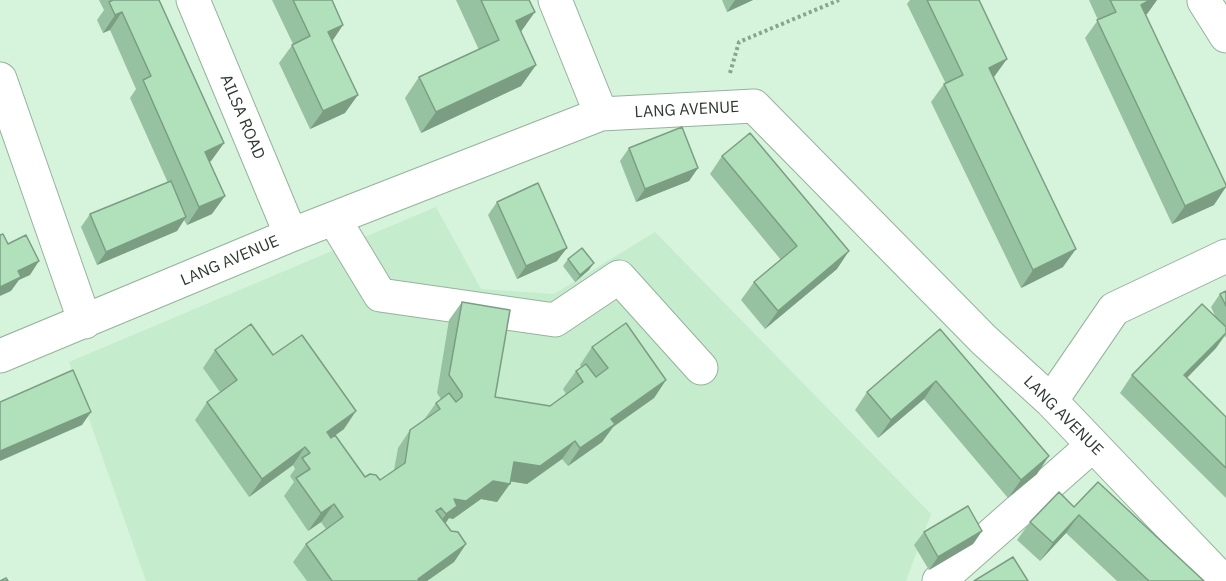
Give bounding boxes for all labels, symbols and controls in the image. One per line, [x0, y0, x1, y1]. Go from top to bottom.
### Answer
street label: AILSA ROAD [216, 72, 268, 162]
street label: LANG AVENUE [634, 98, 740, 122]
street label: LANG AVENUE [178, 232, 282, 290]
street label: LANG AVENUE [1019, 372, 1107, 460]

